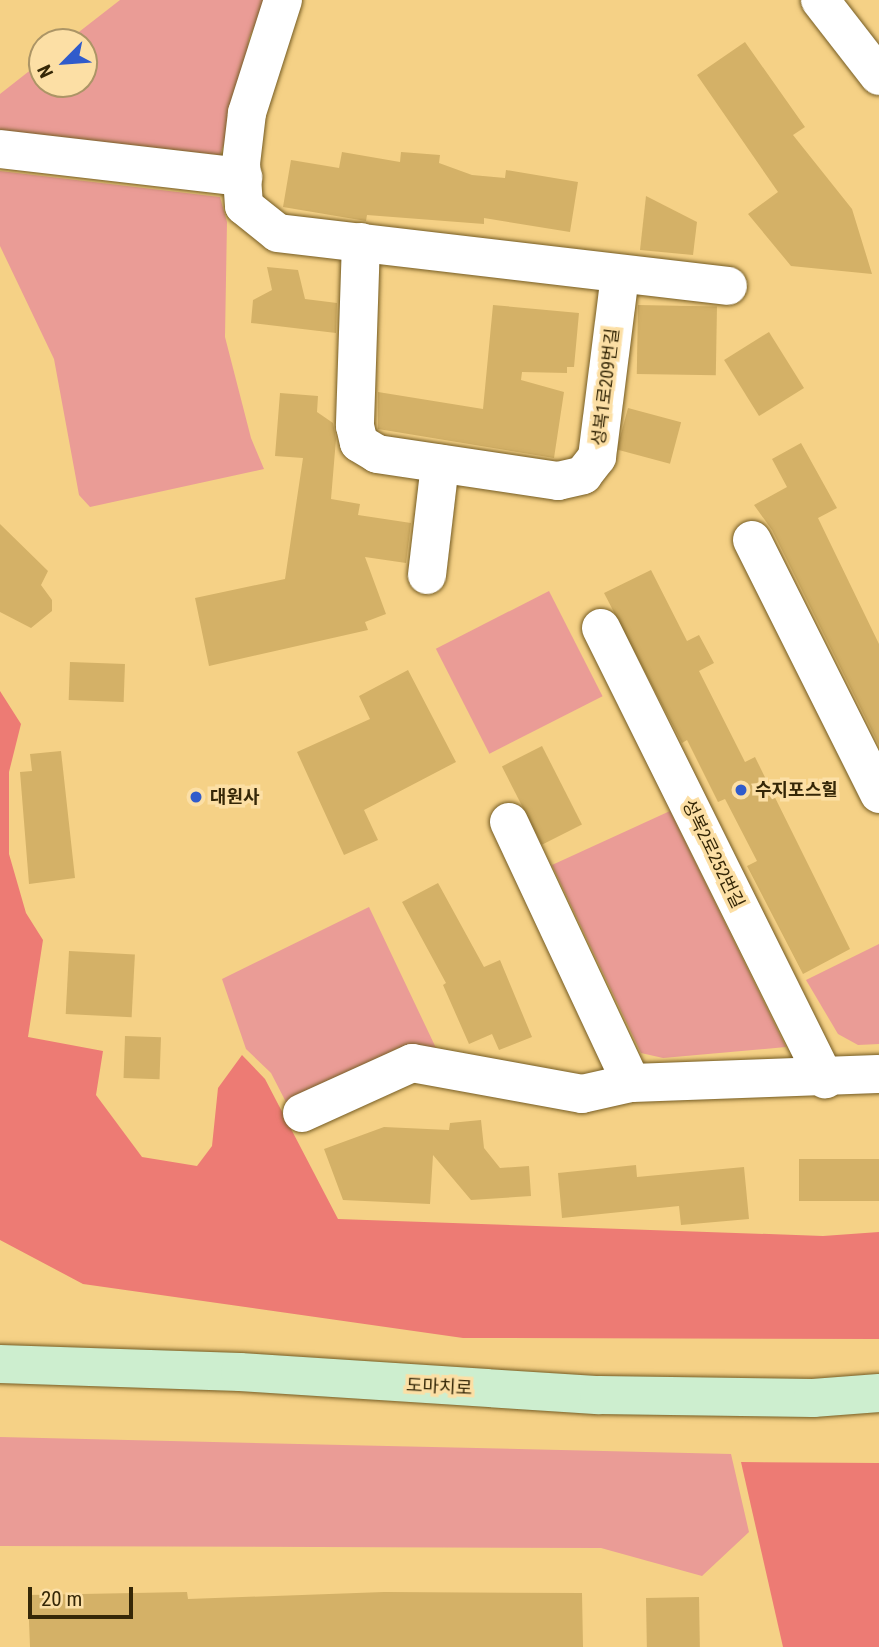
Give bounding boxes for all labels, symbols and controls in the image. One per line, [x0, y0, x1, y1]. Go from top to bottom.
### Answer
north arrow [28, 28, 98, 98]
text: N [32, 61, 58, 81]
street label: 성복1로209번길 [588, 327, 624, 447]
place label: 수지포스힐 [755, 779, 838, 801]
marker: 수지포스힐 [733, 782, 749, 798]
place label: 대원사 [210, 786, 260, 808]
marker: 대원사 [188, 789, 204, 805]
street label: 성복2로252번길 [677, 796, 749, 912]
street label: 도마치로 [405, 1374, 473, 1400]
scale bar [32, 1574, 136, 1618]
text: 20 m [41, 1587, 82, 1611]

